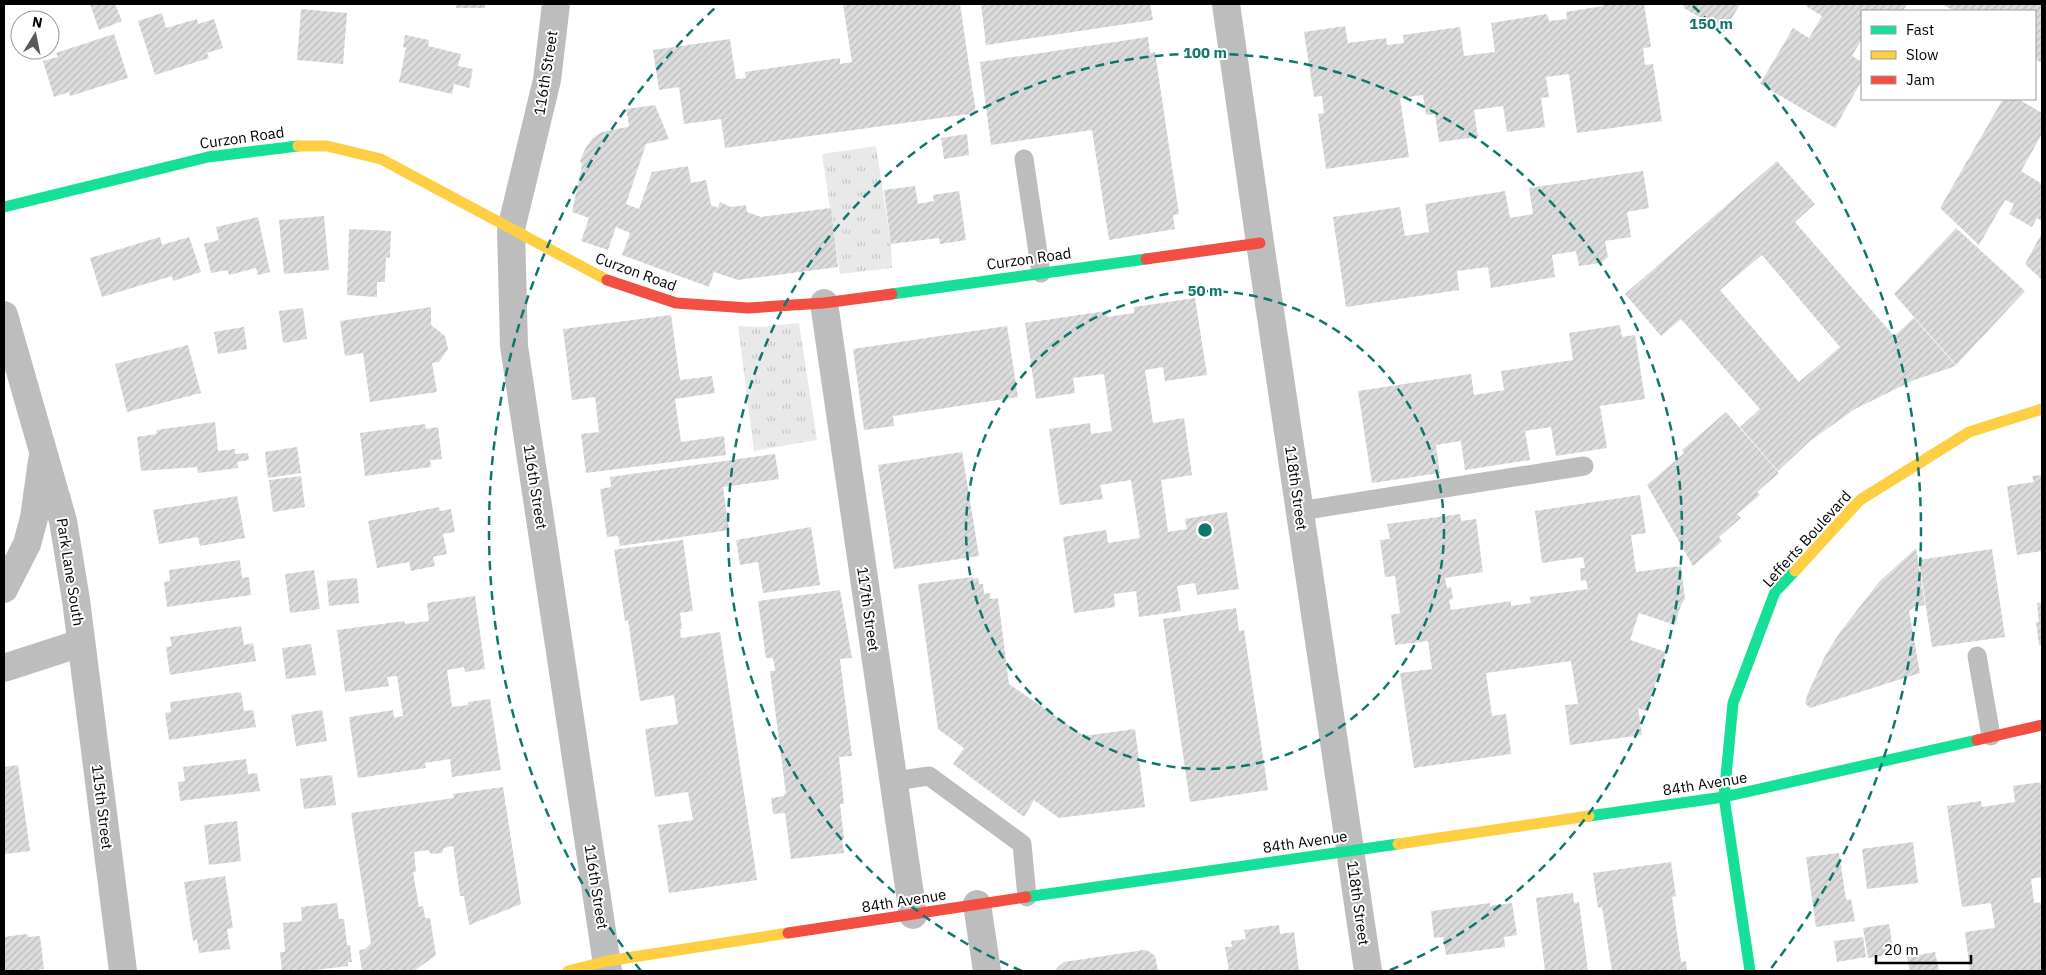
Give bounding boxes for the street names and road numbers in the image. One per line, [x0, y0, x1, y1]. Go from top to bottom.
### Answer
street label: 116th Street [529, 29, 562, 117]
street label: Curzon Road [198, 122, 285, 153]
street label: Curzon Road [985, 243, 1072, 274]
street label: Curzon Road [593, 248, 679, 295]
street label: 116th Street [519, 443, 552, 531]
street label: 118th Street [1281, 444, 1312, 532]
street label: Lefferts Boulevard [1758, 486, 1855, 591]
street label: Park Lane South [53, 517, 88, 627]
street label: 117th Street [853, 565, 884, 653]
street label: 115th Street [88, 763, 117, 851]
street label: 84th Avenue [1661, 767, 1749, 800]
street label: 84th Avenue [1261, 826, 1349, 857]
street label: 116th Street [580, 843, 613, 931]
street label: 118th Street [1343, 859, 1374, 947]
street label: 84th Avenue [860, 884, 948, 917]

